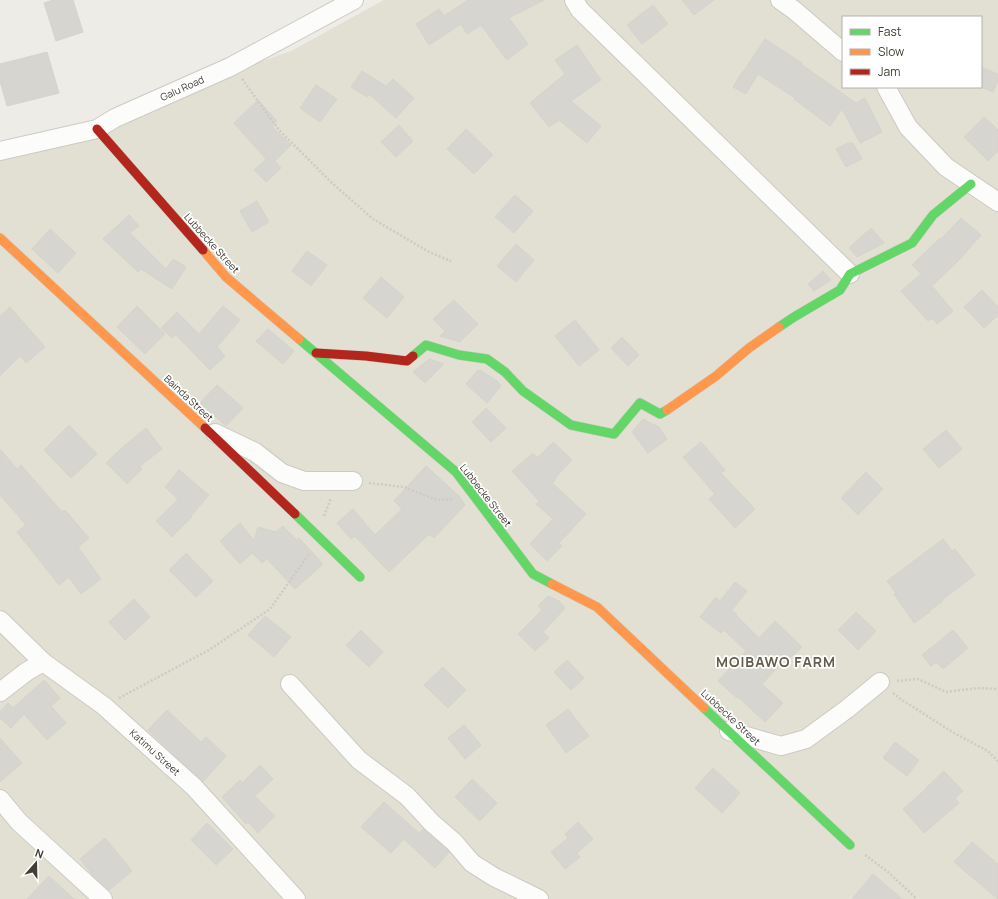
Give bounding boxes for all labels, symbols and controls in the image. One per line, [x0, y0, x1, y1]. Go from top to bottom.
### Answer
legend [842, 16, 982, 88]
text: Fast [878, 23, 902, 40]
text: Slow [878, 43, 904, 60]
text: Jam [878, 63, 900, 80]
street label: Galu Road [158, 72, 206, 104]
street label: Lubbecke Street [181, 210, 243, 276]
street label: Bainda Street [161, 371, 217, 425]
street label: Lubbecke Street [457, 461, 515, 529]
district label: MOIBAWO FARM [716, 652, 836, 671]
street label: Lubbecke Street [698, 686, 764, 748]
street label: Katimu Street [127, 726, 183, 778]
north arrow [16, 843, 56, 883]
text: N [33, 845, 46, 862]

